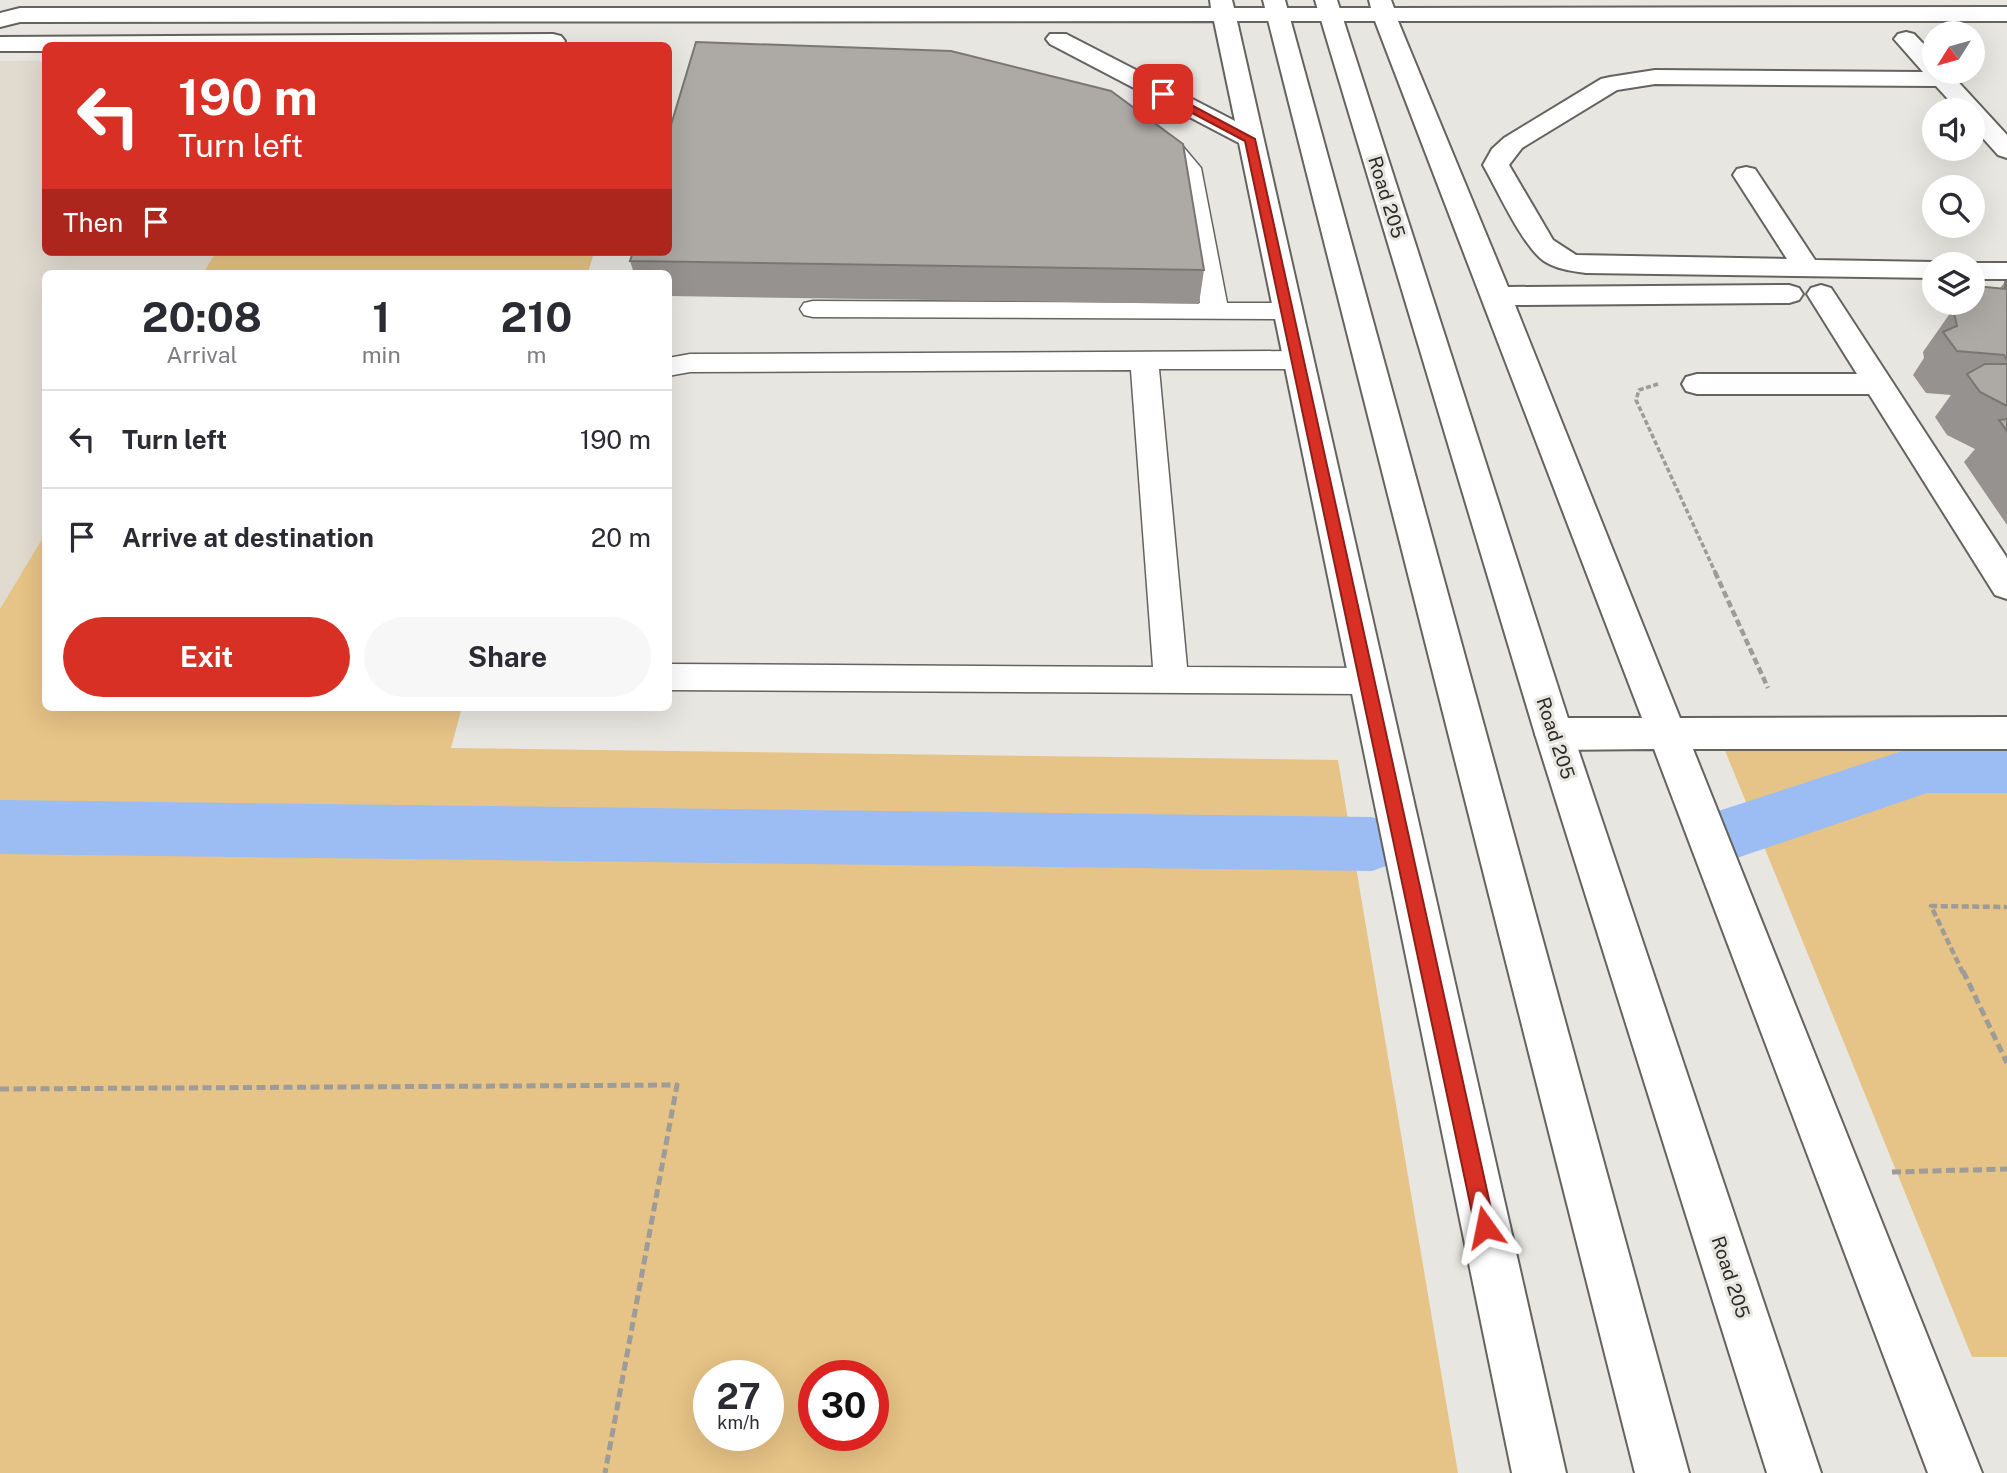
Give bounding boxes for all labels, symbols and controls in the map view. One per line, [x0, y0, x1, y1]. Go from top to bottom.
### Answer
north arrow [1922, 21, 1984, 84]
map controls [1922, 21, 1985, 315]
pin [1133, 64, 1193, 124]
text: 190 m [178, 68, 318, 126]
icon: left [63, 70, 154, 161]
icon: arrive [1144, 75, 1182, 113]
button: sound [1922, 98, 1985, 161]
text: Turn left [178, 127, 303, 164]
street label: Road 205 [1364, 153, 1410, 241]
button: search [1922, 175, 1985, 238]
icon: arrive [137, 203, 175, 241]
text: Then [63, 207, 123, 238]
button: layers [1922, 252, 1985, 315]
text: 20:08 [142, 292, 262, 341]
text: 1 [372, 292, 390, 341]
text: 210 [501, 292, 572, 341]
text: Arrival [166, 341, 237, 368]
text: min [362, 341, 401, 368]
text: m [526, 341, 546, 368]
icon: left [63, 420, 101, 458]
text: Turn left [122, 424, 227, 455]
text: 190 m [580, 424, 651, 455]
icon: arrive [63, 518, 101, 556]
text: Arrive at destination [122, 522, 374, 553]
text: 20 m [591, 522, 651, 553]
button: Exit [63, 617, 350, 697]
button: Share [364, 617, 651, 697]
street label: Road 205 [1532, 694, 1580, 782]
position arrow [1448, 1190, 1522, 1264]
street label: Road 205 [1707, 1233, 1755, 1321]
speed limit sign: 30 [798, 1360, 889, 1451]
text: 27 [716, 1376, 761, 1417]
text: km/h [717, 1412, 760, 1433]

